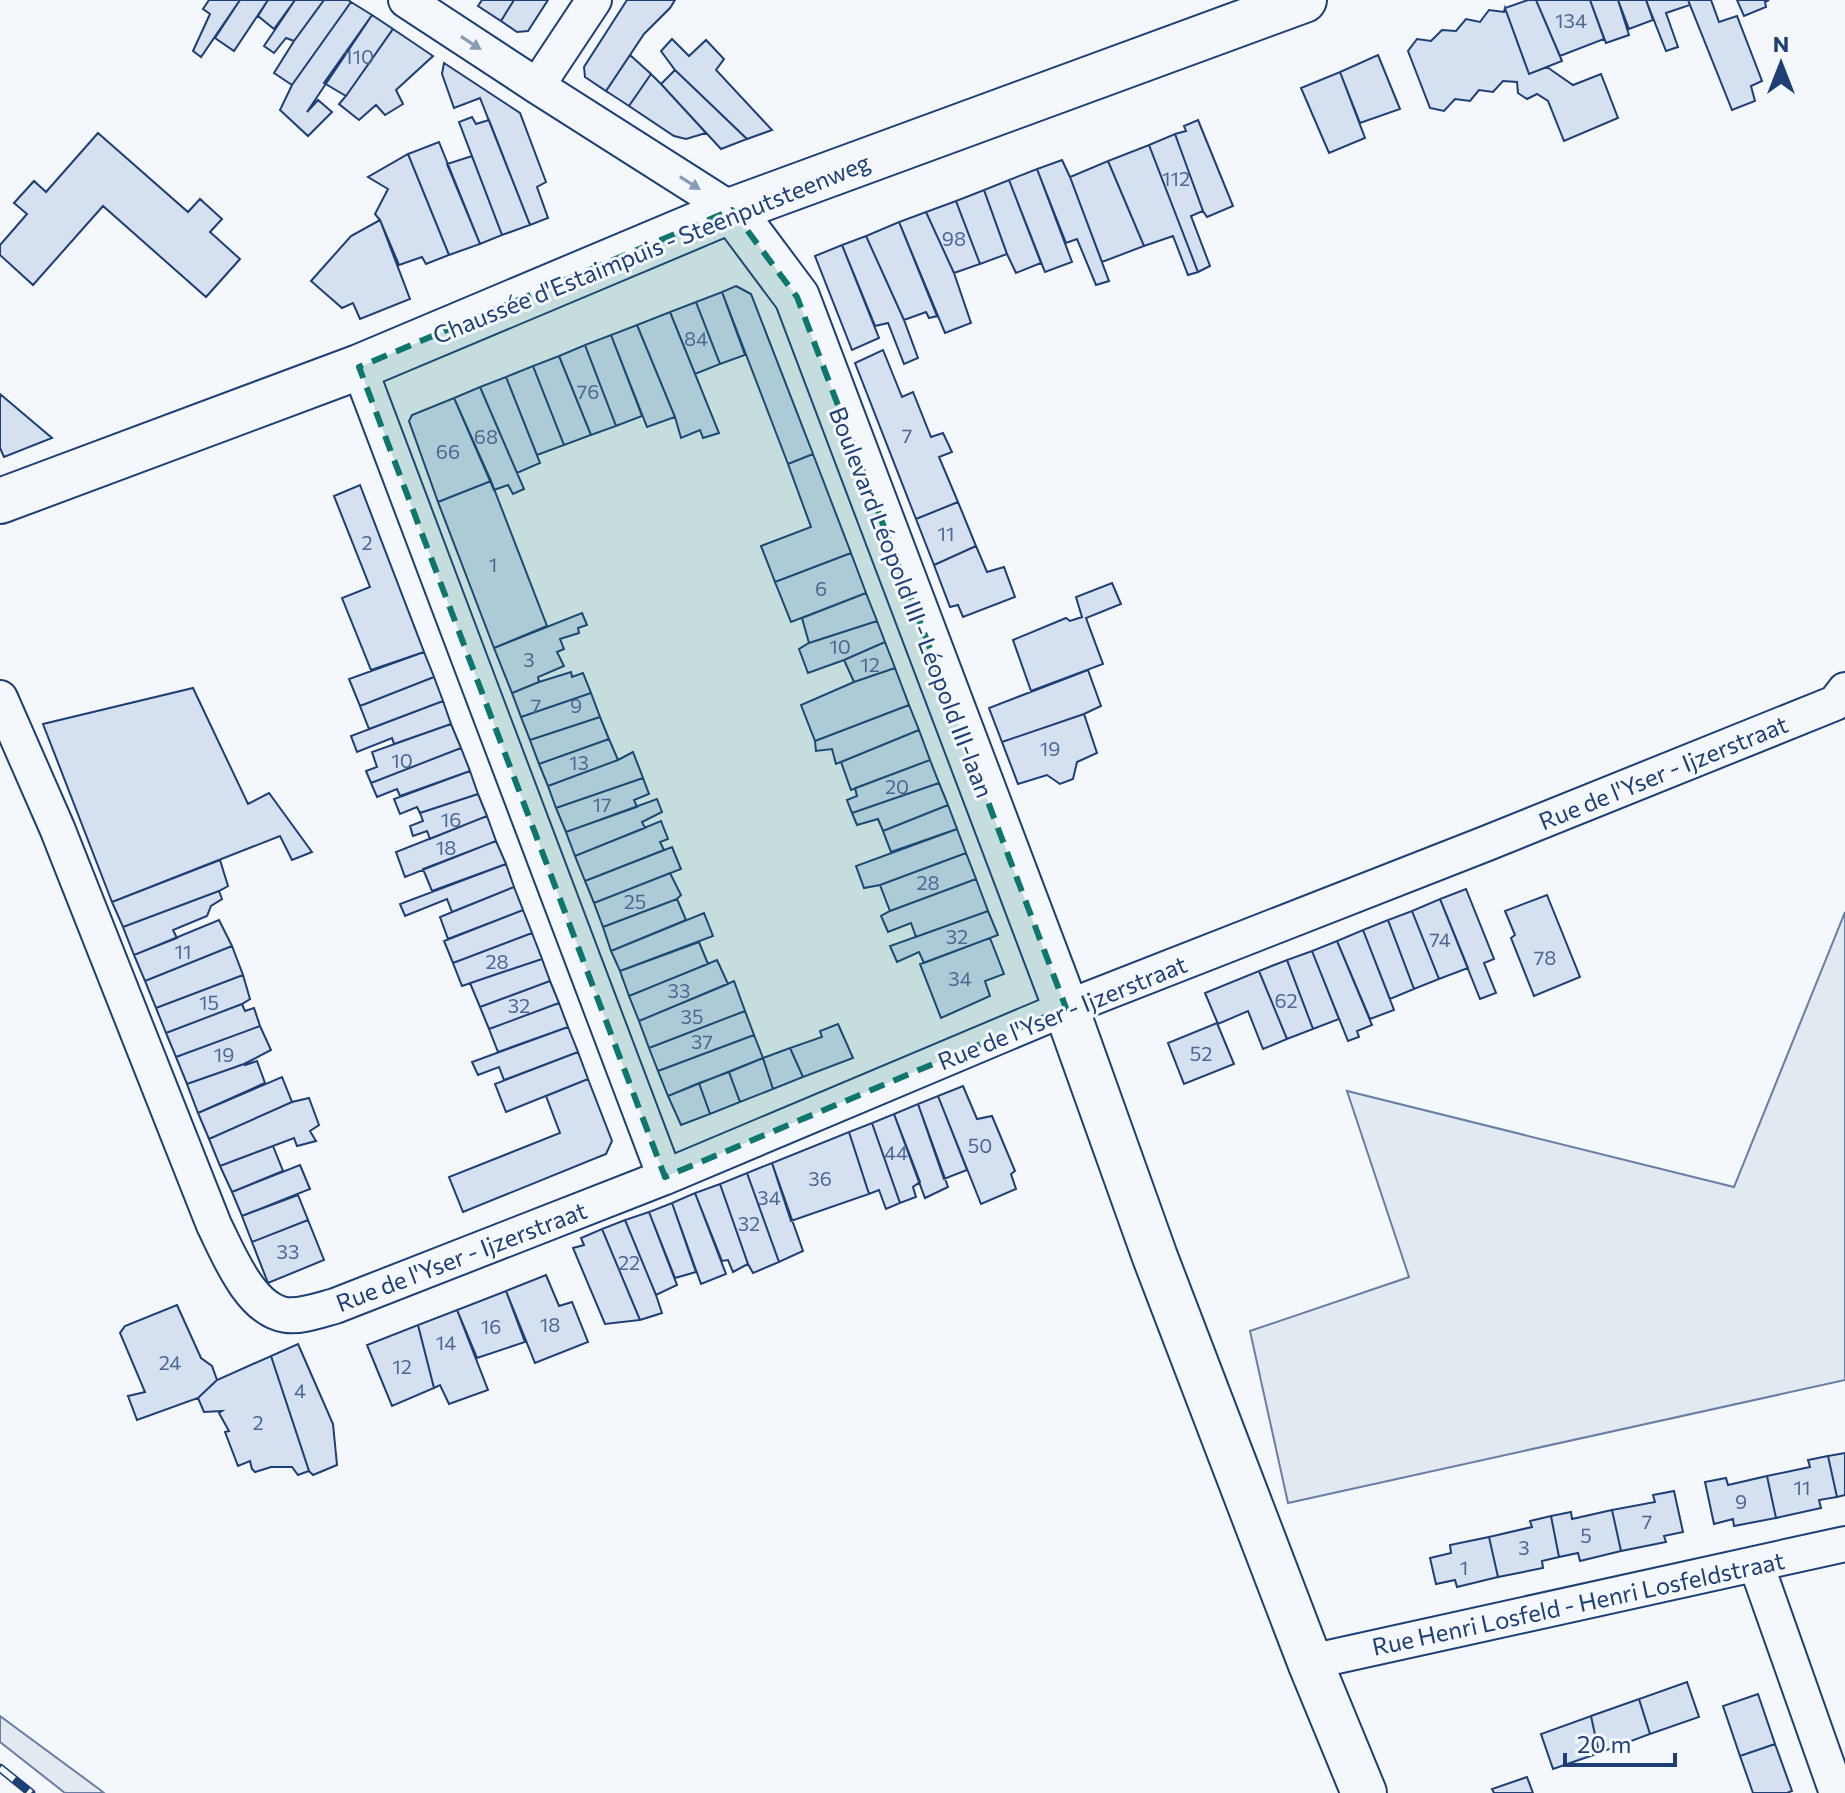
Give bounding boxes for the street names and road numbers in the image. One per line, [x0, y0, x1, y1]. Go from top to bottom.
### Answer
street label: Chaussée d'Estaimpuis - Steenputsteenweg [428, 147, 874, 349]
street label: Boulevard Léopold III - Léopold III-laan [824, 402, 1000, 802]
street label: Rue de l'Yser - Ijzerstraat [1534, 709, 1792, 835]
street label: Rue de l'Yser - Ijzerstraat [933, 949, 1191, 1075]
street label: Rue de l'Yser - Ijzerstraat [332, 1195, 591, 1317]
street label: Rue Henri Losfeld - Henri Losfeldstraat [1369, 1545, 1787, 1661]

